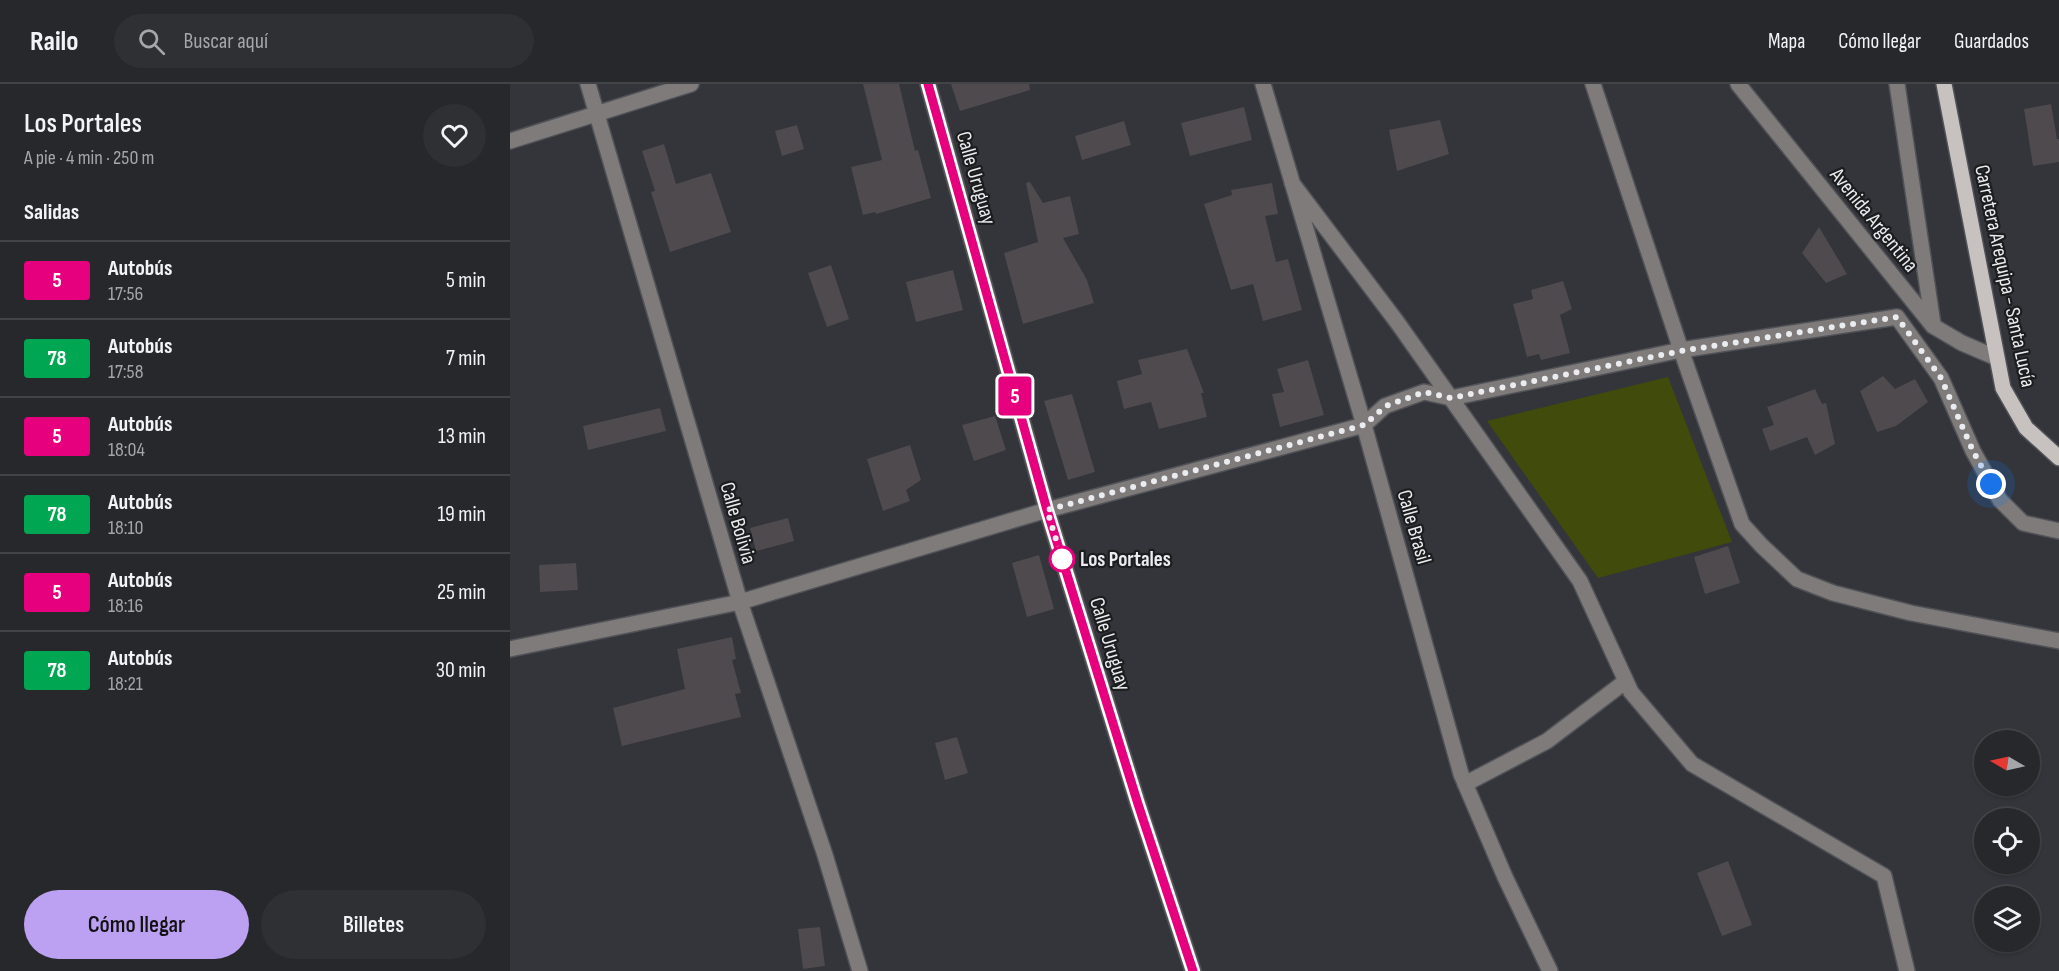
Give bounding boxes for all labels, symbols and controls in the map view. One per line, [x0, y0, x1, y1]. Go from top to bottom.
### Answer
search box [114, 14, 534, 68]
text: Railo [30, 25, 78, 58]
icon: search [135, 25, 168, 58]
text: Buscar aquí [183, 28, 268, 55]
text: Mapa [1768, 29, 1805, 54]
text: Cómo llegar [1838, 29, 1921, 54]
text: Guardados [1954, 29, 2029, 54]
button: heart [423, 104, 486, 167]
text: Los Portales [24, 107, 142, 140]
street label: Calle Uruguay [951, 128, 1001, 228]
text: A pie · 4 min · 250 m [24, 146, 154, 170]
street label: Avenida Argentina [1824, 162, 1923, 277]
street label: Carretera Arequipa - Santa Lucía [1969, 162, 2041, 390]
text: Salidas [24, 199, 79, 226]
text: Autobús [108, 255, 172, 282]
text: 5 min [446, 267, 486, 294]
text: 5 [52, 268, 62, 293]
text: 17:56 [108, 282, 143, 306]
text: Autobús [108, 333, 172, 360]
text: 7 min [446, 345, 486, 372]
text: 78 [48, 346, 66, 371]
text: 17:58 [108, 360, 143, 384]
line badge: 5 [996, 376, 1034, 416]
text: 5 [1010, 384, 1020, 409]
text: Autobús [108, 411, 172, 438]
text: 13 min [438, 423, 486, 450]
text: 5 [52, 424, 62, 449]
text: 18:04 [108, 438, 145, 462]
your location [1976, 469, 2006, 499]
street label: Calle Bolivia [714, 479, 762, 567]
street label: Calle Brasil [1392, 487, 1436, 567]
text: Autobús [108, 489, 172, 516]
text: 19 min [437, 501, 486, 528]
text: 78 [48, 502, 66, 527]
text: 18:10 [108, 516, 143, 540]
marker: Los Portales [1049, 546, 1075, 572]
place label: Los Portales [1080, 547, 1171, 572]
text: Autobús [108, 567, 172, 594]
text: 25 min [437, 579, 486, 606]
text: 5 [52, 580, 62, 605]
text: 18:16 [108, 594, 143, 618]
street label: Calle Uruguay [1084, 594, 1136, 694]
text: Autobús [108, 645, 172, 672]
text: 30 min [436, 657, 486, 684]
text: 78 [48, 658, 66, 683]
text: 18:21 [108, 672, 143, 696]
north arrow [1974, 730, 2040, 796]
map controls [1974, 730, 2040, 952]
button: locate [1974, 808, 2040, 874]
button: layers [1974, 886, 2040, 952]
button: Cómo llegar [24, 890, 249, 959]
button: Billetes [261, 890, 486, 959]

